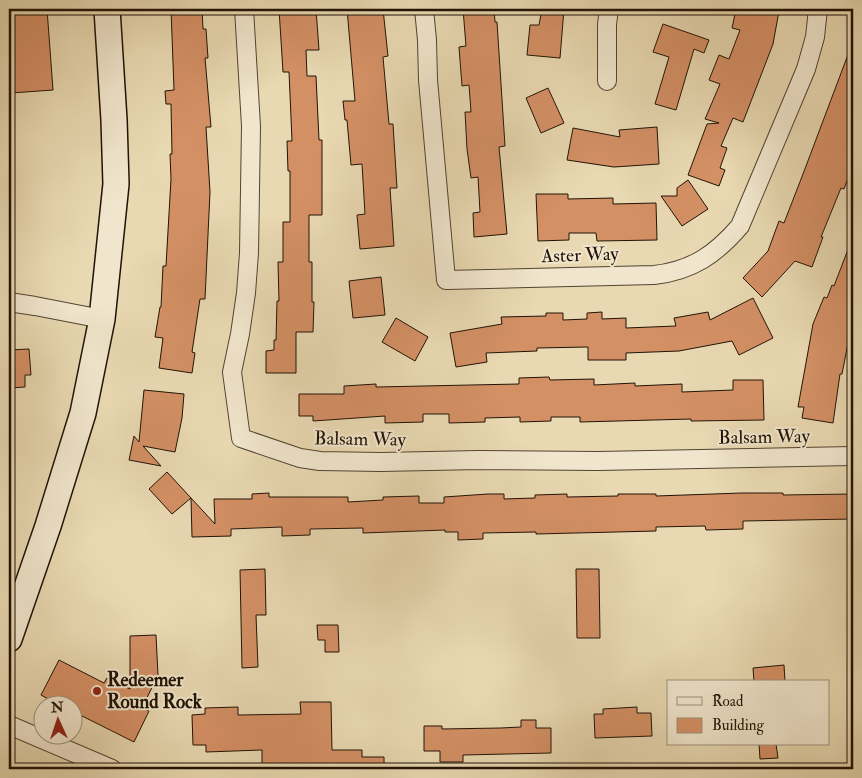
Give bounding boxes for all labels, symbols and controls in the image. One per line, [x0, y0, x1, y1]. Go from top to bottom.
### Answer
street label: Aster Way [540, 242, 620, 268]
street label: Balsam Way [718, 424, 811, 450]
street label: Balsam Way [314, 426, 407, 452]
place label: Redeemer Round Rock [107, 668, 203, 714]
legend [667, 680, 830, 746]
marker: Redeemer Round Rock [91, 685, 103, 697]
text: Road [712, 692, 744, 711]
north arrow [32, 696, 82, 746]
text: N [50, 699, 65, 716]
text: Building [712, 716, 764, 735]

